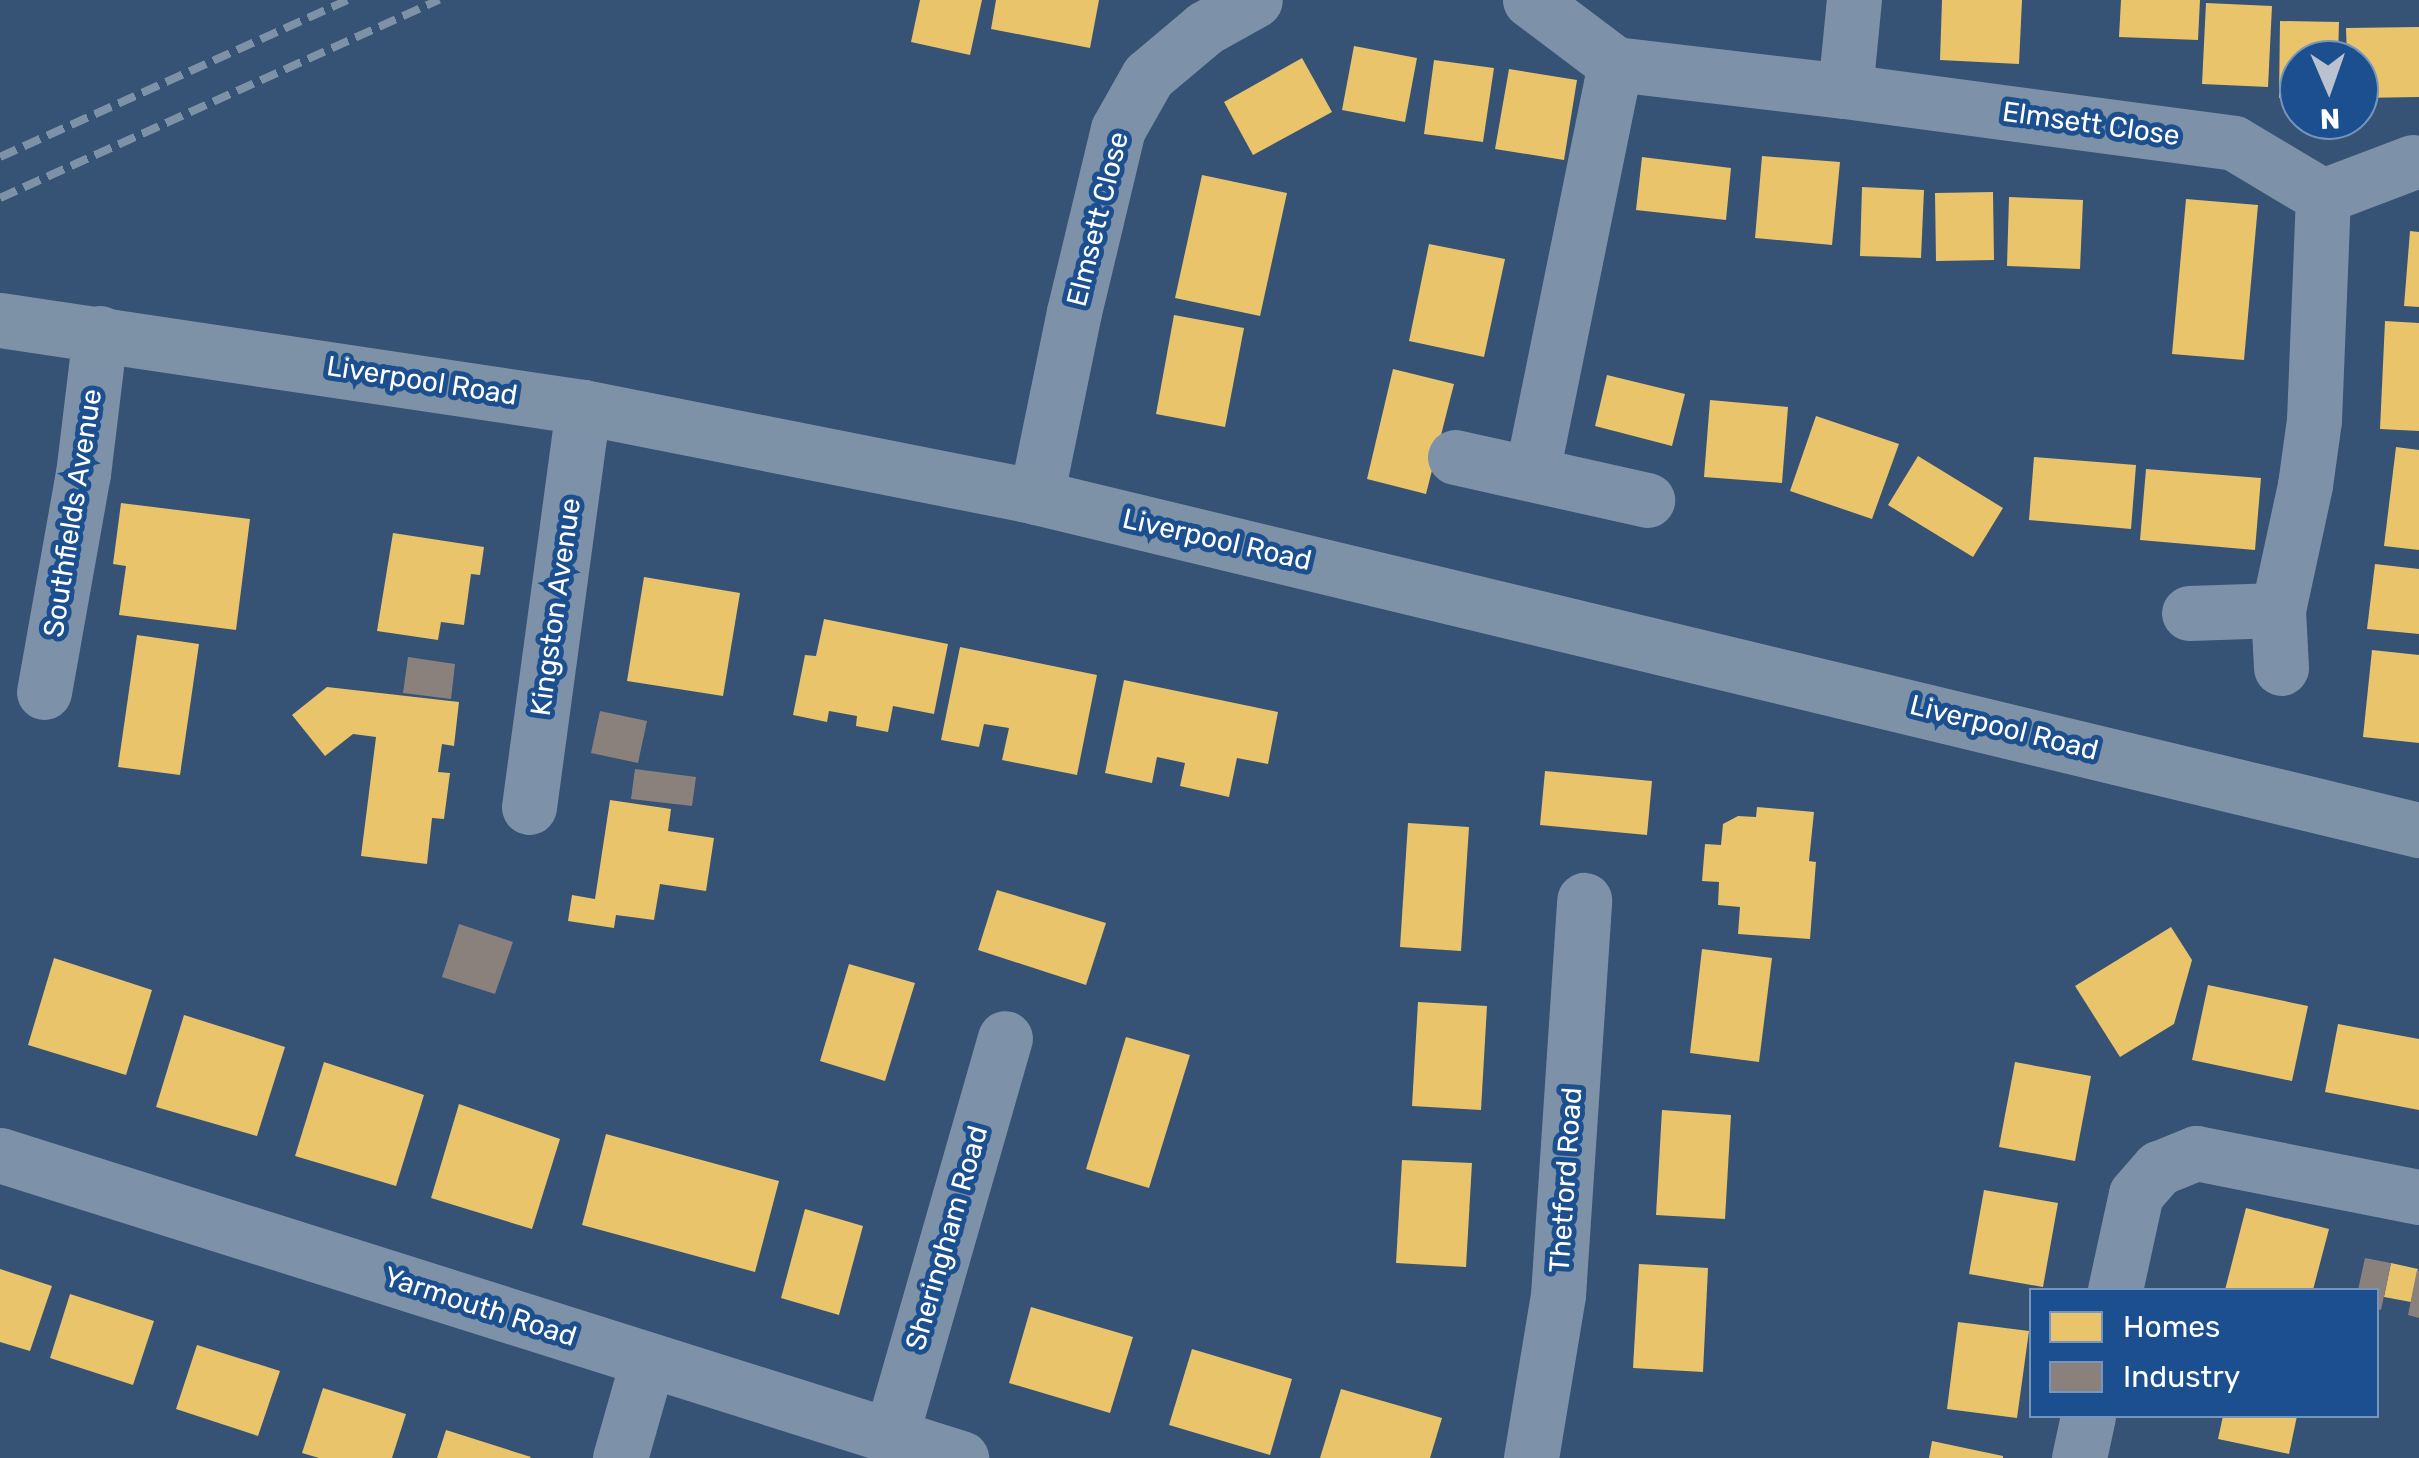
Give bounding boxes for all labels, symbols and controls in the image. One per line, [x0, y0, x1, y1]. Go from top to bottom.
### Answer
north arrow [2279, 40, 2379, 140]
street label: Elmsett Close [2000, 95, 2182, 153]
text: N [2319, 102, 2341, 135]
street label: Elmsett Close [1060, 128, 1136, 310]
street label: Liverpool Road [324, 349, 520, 413]
street label: Southfields Avenue [37, 386, 109, 640]
street label: Kingston Avenue [524, 496, 588, 718]
street label: Liverpool Road [1119, 502, 1315, 578]
street label: Liverpool Road [1906, 688, 2102, 768]
street label: Thetford Road [1543, 1086, 1589, 1274]
street label: Sheringham Road [899, 1122, 995, 1354]
street label: Yarmouth Road [379, 1260, 581, 1354]
legend [2029, 1288, 2379, 1418]
text: Homes [2123, 1309, 2220, 1345]
text: Industry [2123, 1359, 2240, 1395]

